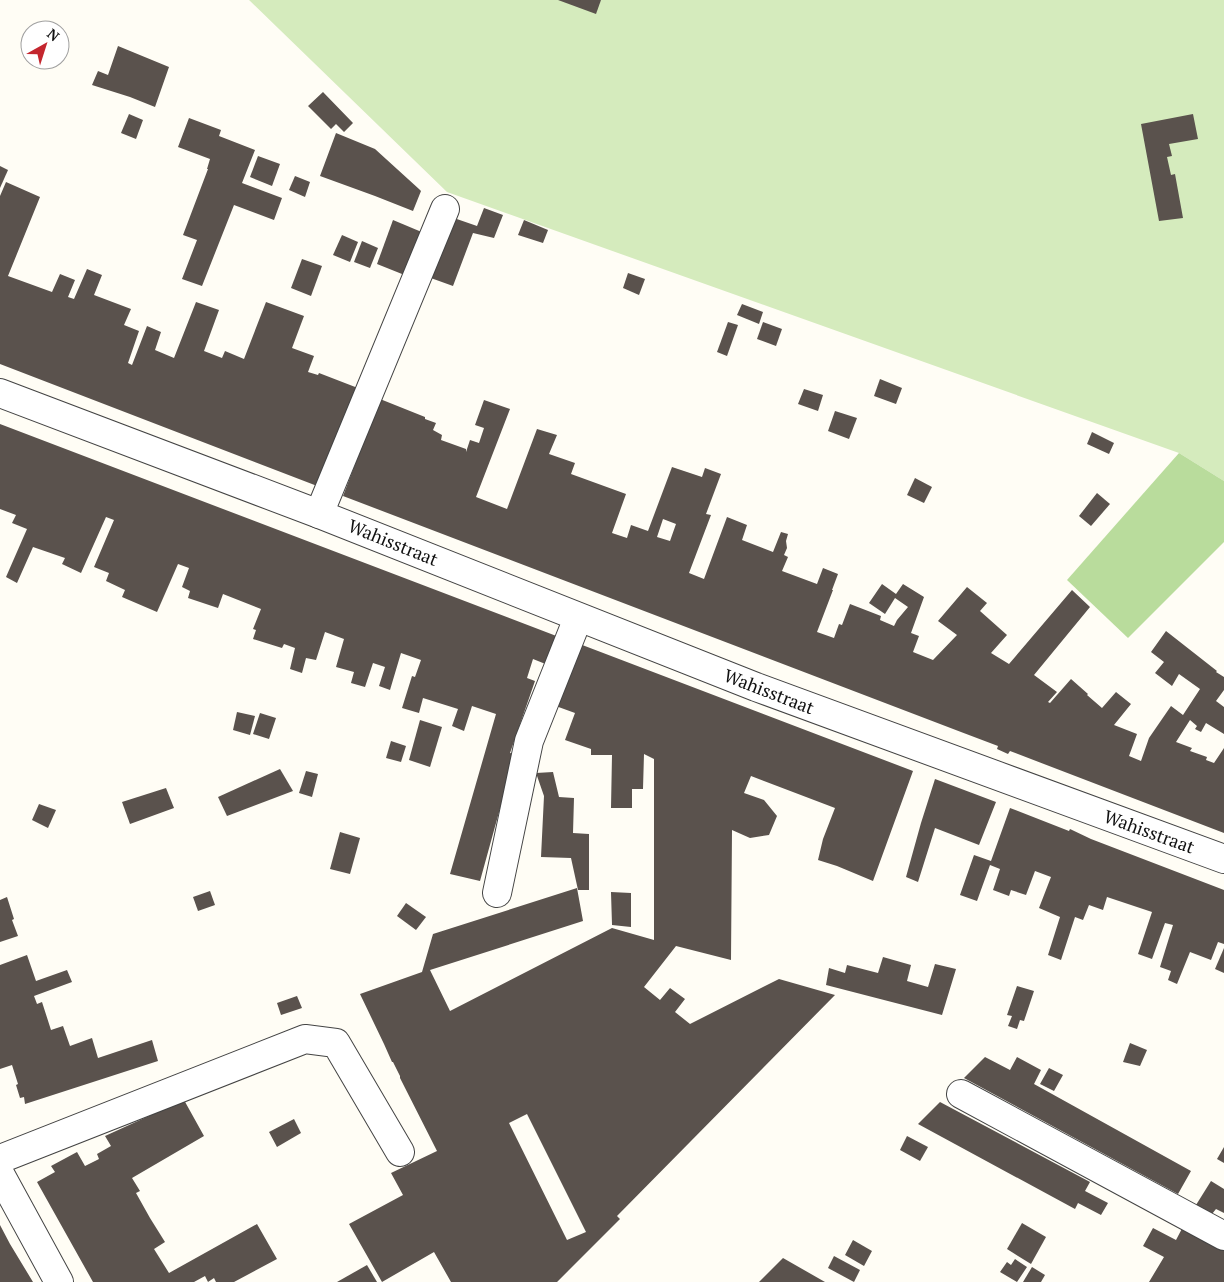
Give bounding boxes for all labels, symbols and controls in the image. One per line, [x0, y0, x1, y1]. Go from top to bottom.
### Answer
north arrow [20, 20, 70, 70]
text: N [43, 24, 64, 45]
street label: Wahisstraat [345, 513, 442, 571]
street label: Wahisstraat [721, 663, 818, 719]
street label: Wahisstraat [1101, 804, 1198, 859]

